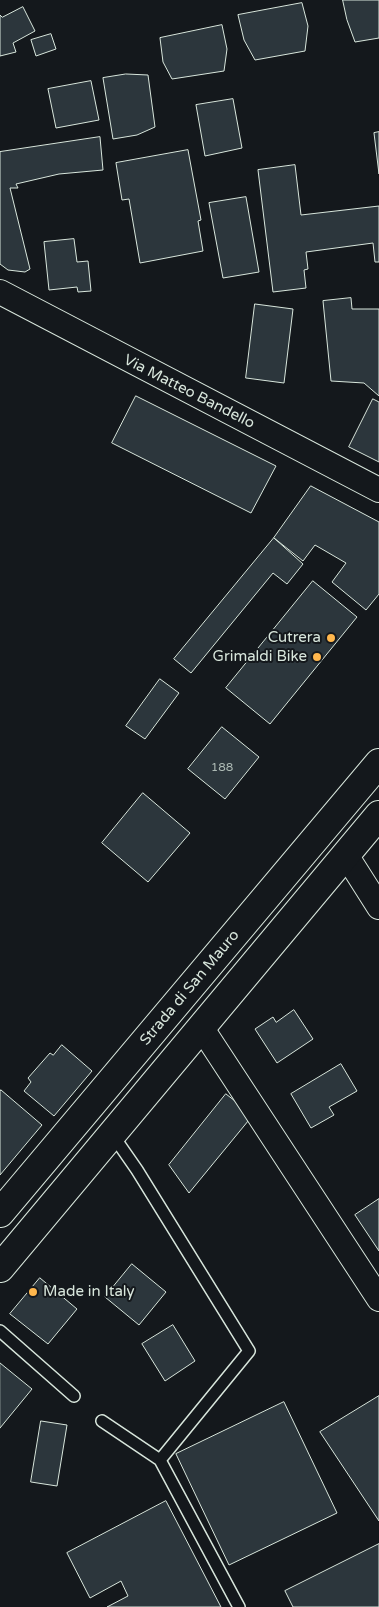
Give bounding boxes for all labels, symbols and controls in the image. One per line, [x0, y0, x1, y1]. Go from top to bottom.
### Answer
street label: Via Matteo Bandello [121, 351, 257, 433]
place label: Cutrera [268, 629, 321, 647]
marker: Cutrera [325, 632, 337, 644]
place label: Grimaldi Bike [213, 648, 307, 666]
marker: Grimaldi Bike [311, 651, 323, 663]
house number: 188 [211, 761, 233, 775]
street label: Strada di San Mauro [136, 927, 244, 1049]
place label: Made in Italy [43, 1283, 135, 1301]
marker: Made in Italy [27, 1286, 39, 1298]

